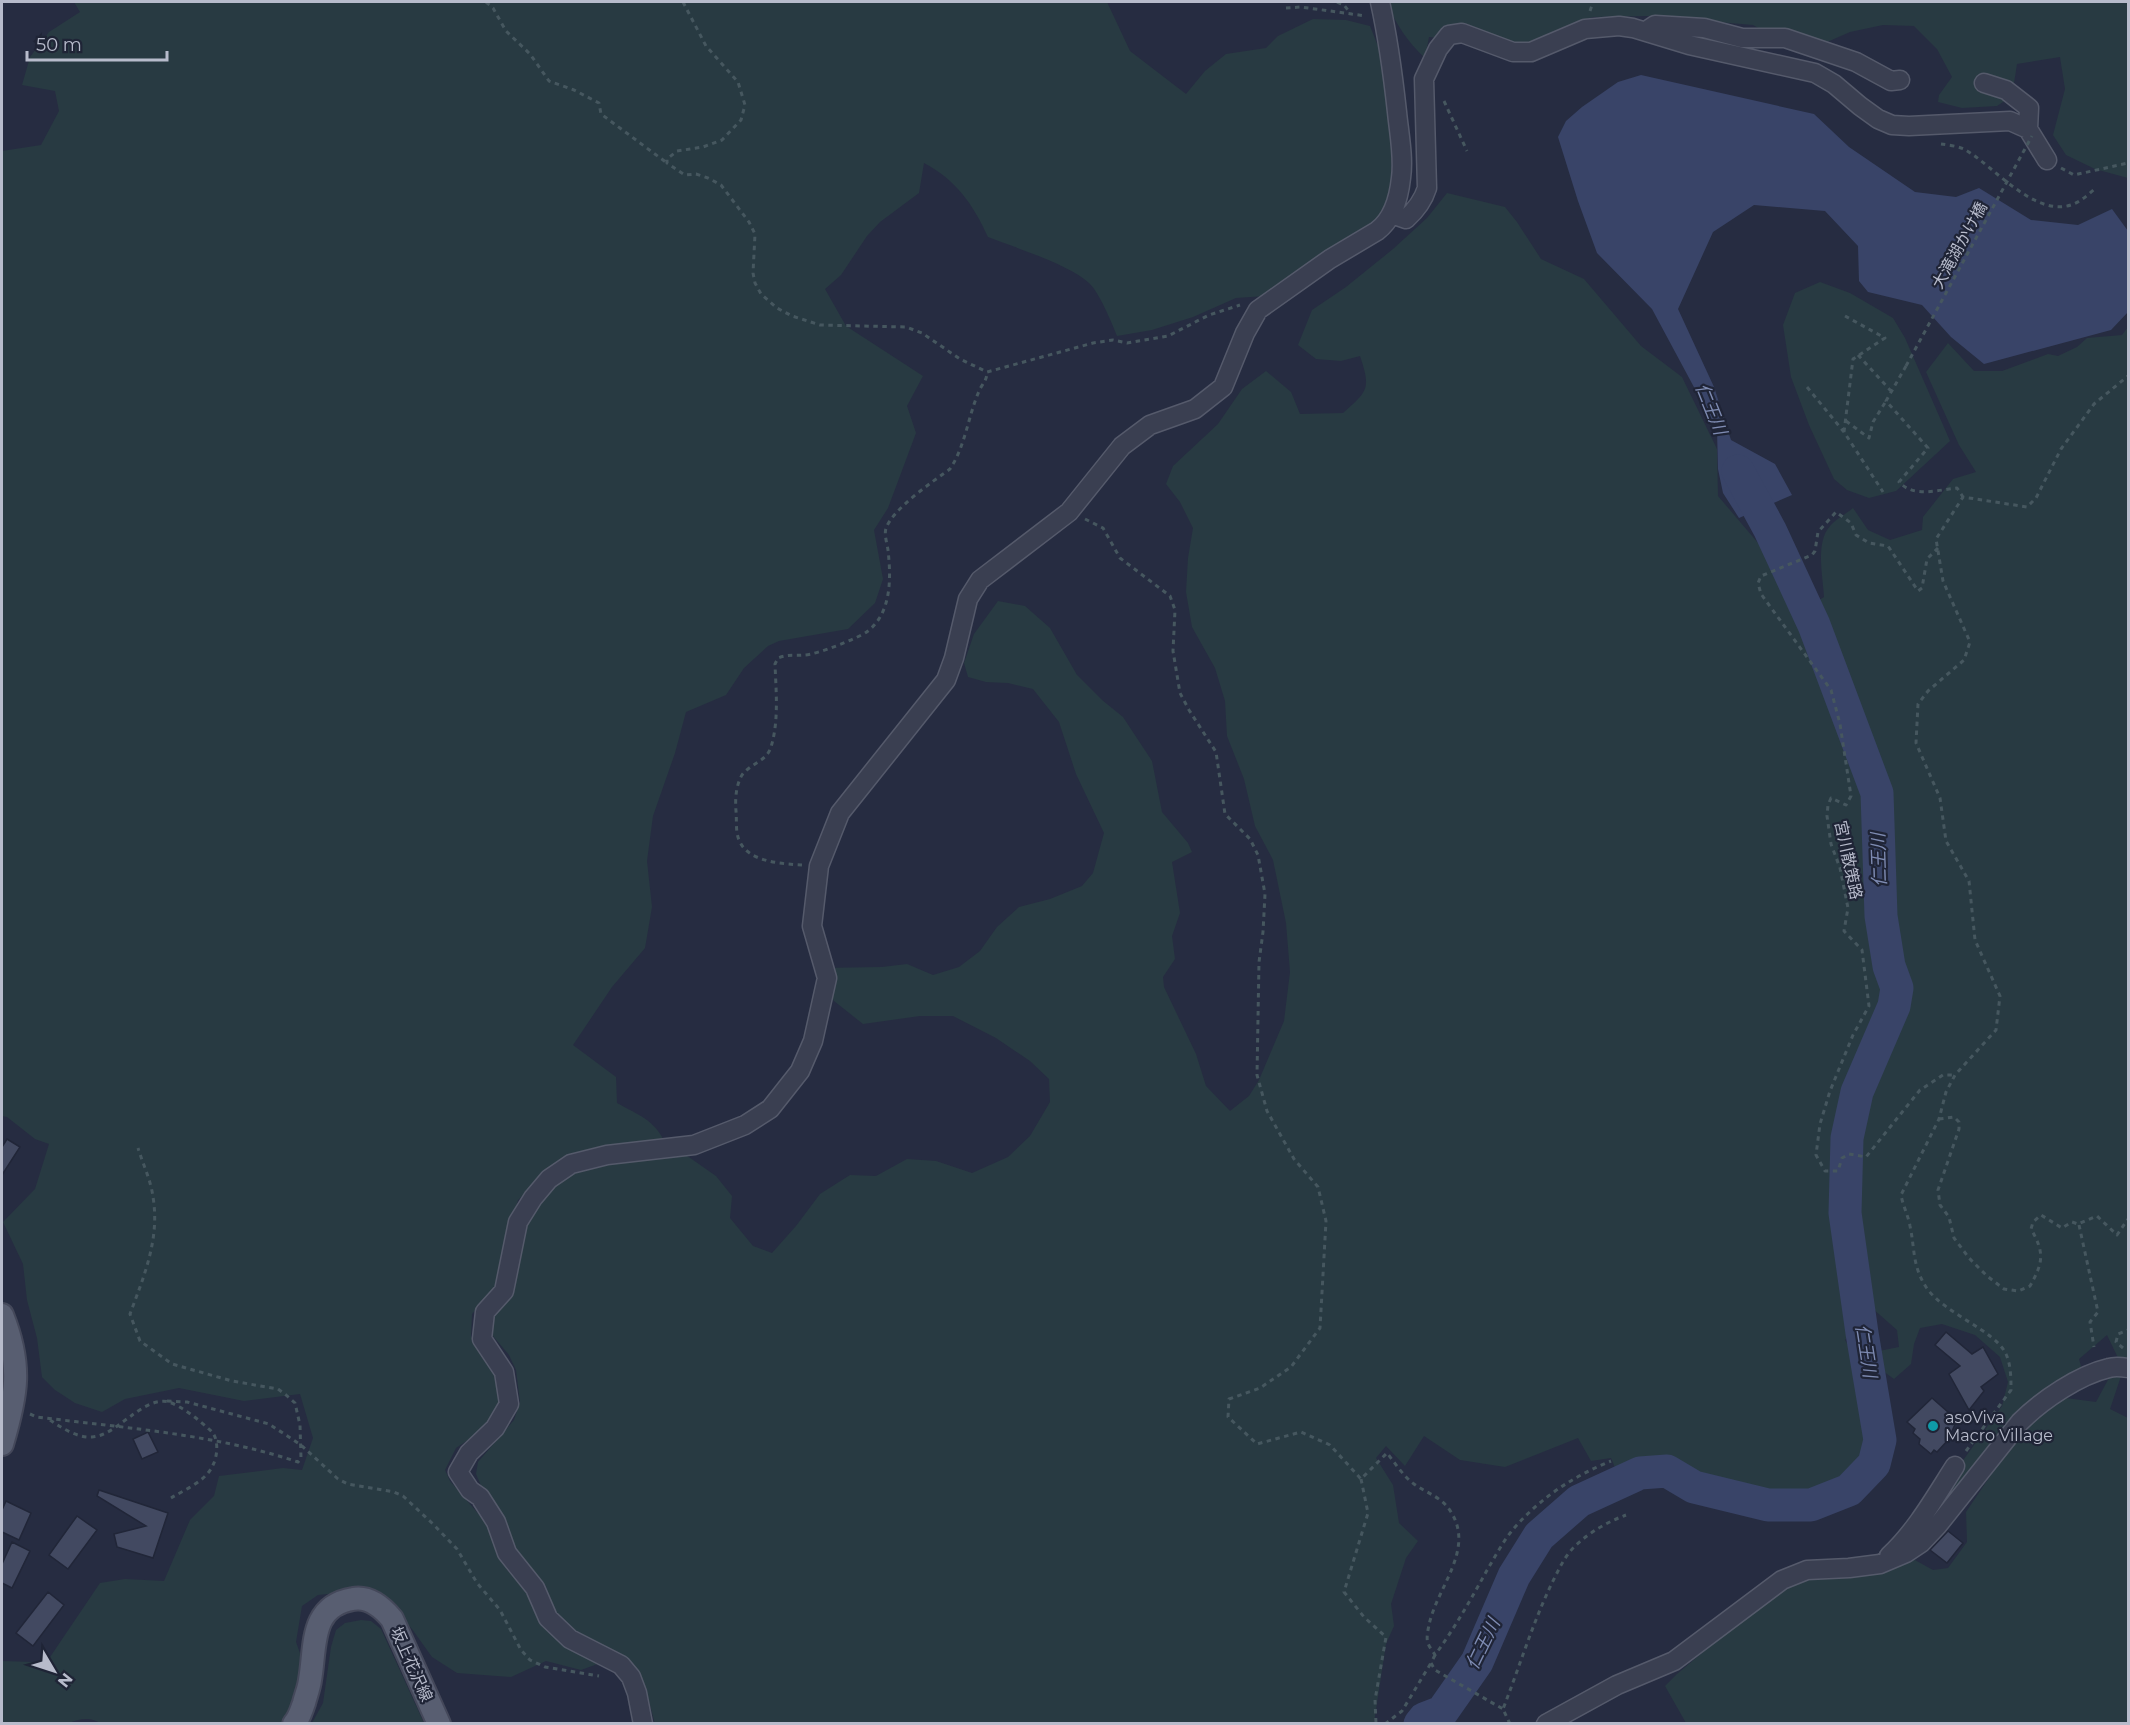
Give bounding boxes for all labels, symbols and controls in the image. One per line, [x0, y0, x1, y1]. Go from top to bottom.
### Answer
scale bar [27, 24, 166, 62]
text: 50 m [36, 34, 82, 56]
street label: 大滝湖かけ橋 [1928, 199, 1991, 292]
water label: 仁王川 [1691, 380, 1732, 440]
street label: 宮川散策路 [1831, 819, 1866, 901]
water label: 仁王川 [1867, 831, 1891, 887]
water label: 仁王川 [1851, 1323, 1881, 1381]
place label: asoViva Macro Village [1945, 1408, 2053, 1445]
marker: asoViva Macro Village [1926, 1419, 1940, 1433]
water label: 仁王川 [1461, 1613, 1506, 1673]
street label: 坂上花沢線 [387, 1624, 436, 1705]
north arrow [24, 1641, 84, 1701]
text: N [54, 1669, 77, 1691]

